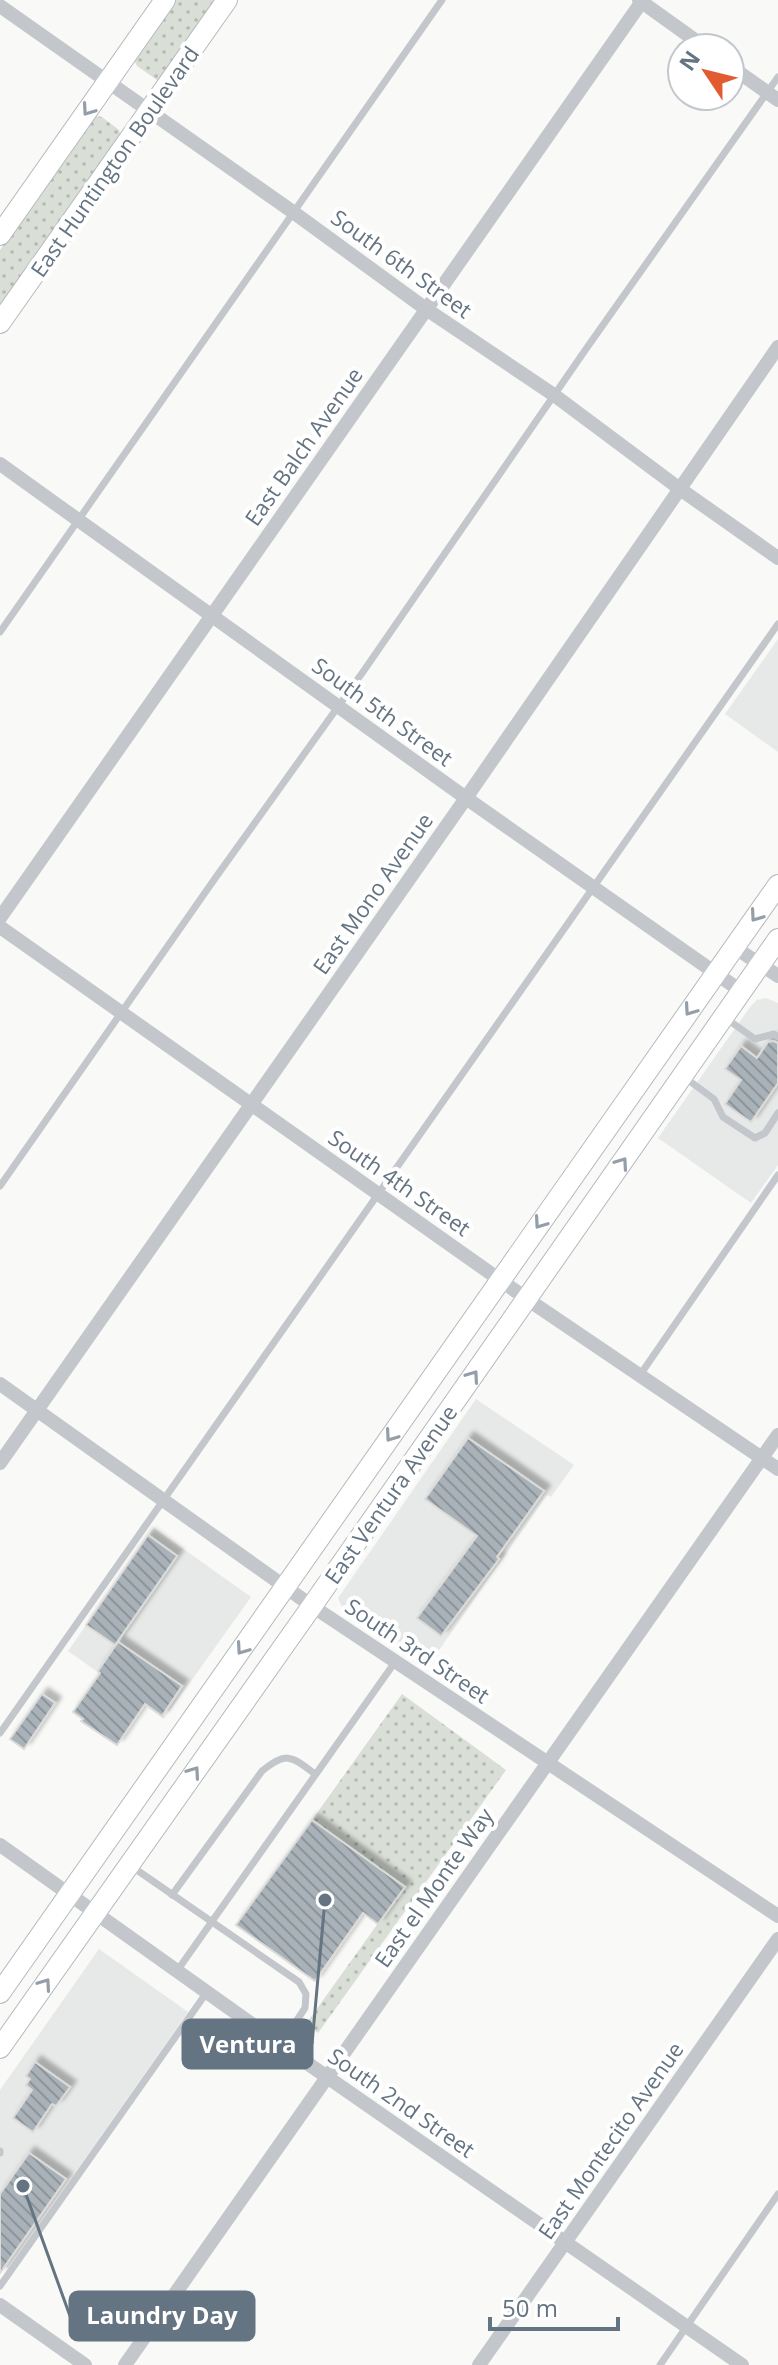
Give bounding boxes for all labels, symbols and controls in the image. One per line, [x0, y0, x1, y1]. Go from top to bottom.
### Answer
north arrow [666, 32, 746, 112]
street label: East Huntington Boulevard [23, 40, 205, 282]
text: N [671, 44, 706, 76]
one-way arrow [83, 101, 98, 115]
street label: South 6th Street [326, 202, 478, 324]
street label: East Balch Avenue [237, 361, 369, 531]
street label: South 5th Street [307, 650, 459, 772]
street label: East Mono Avenue [305, 806, 439, 980]
one-way arrow [751, 907, 766, 921]
one-way arrow [685, 1002, 700, 1016]
street label: South 4th Street [323, 1122, 477, 1242]
one-way arrow [612, 1158, 627, 1172]
one-way arrow [535, 1215, 550, 1229]
one-way arrow [463, 1371, 478, 1385]
street label: East Ventura Avenue [317, 1398, 463, 1590]
one-way arrow [386, 1428, 401, 1442]
street label: South 3rd Street [340, 1591, 496, 1710]
one-way arrow [237, 1640, 252, 1655]
one-way arrow [185, 1766, 199, 1781]
street label: East el Monte Way [367, 1801, 500, 1973]
one-way arrow [35, 1979, 50, 1993]
callout: Ventura [183, 2020, 312, 2068]
text: Ventura [199, 2027, 297, 2060]
street label: East Montecito Avenue [530, 2035, 690, 2245]
street label: South 2nd Street [323, 2040, 481, 2164]
scale bar [490, 2281, 618, 2331]
text: 50 m [502, 2291, 558, 2324]
callout: Laundry Day [70, 2292, 254, 2340]
text: Laundry Day [86, 2298, 238, 2331]

